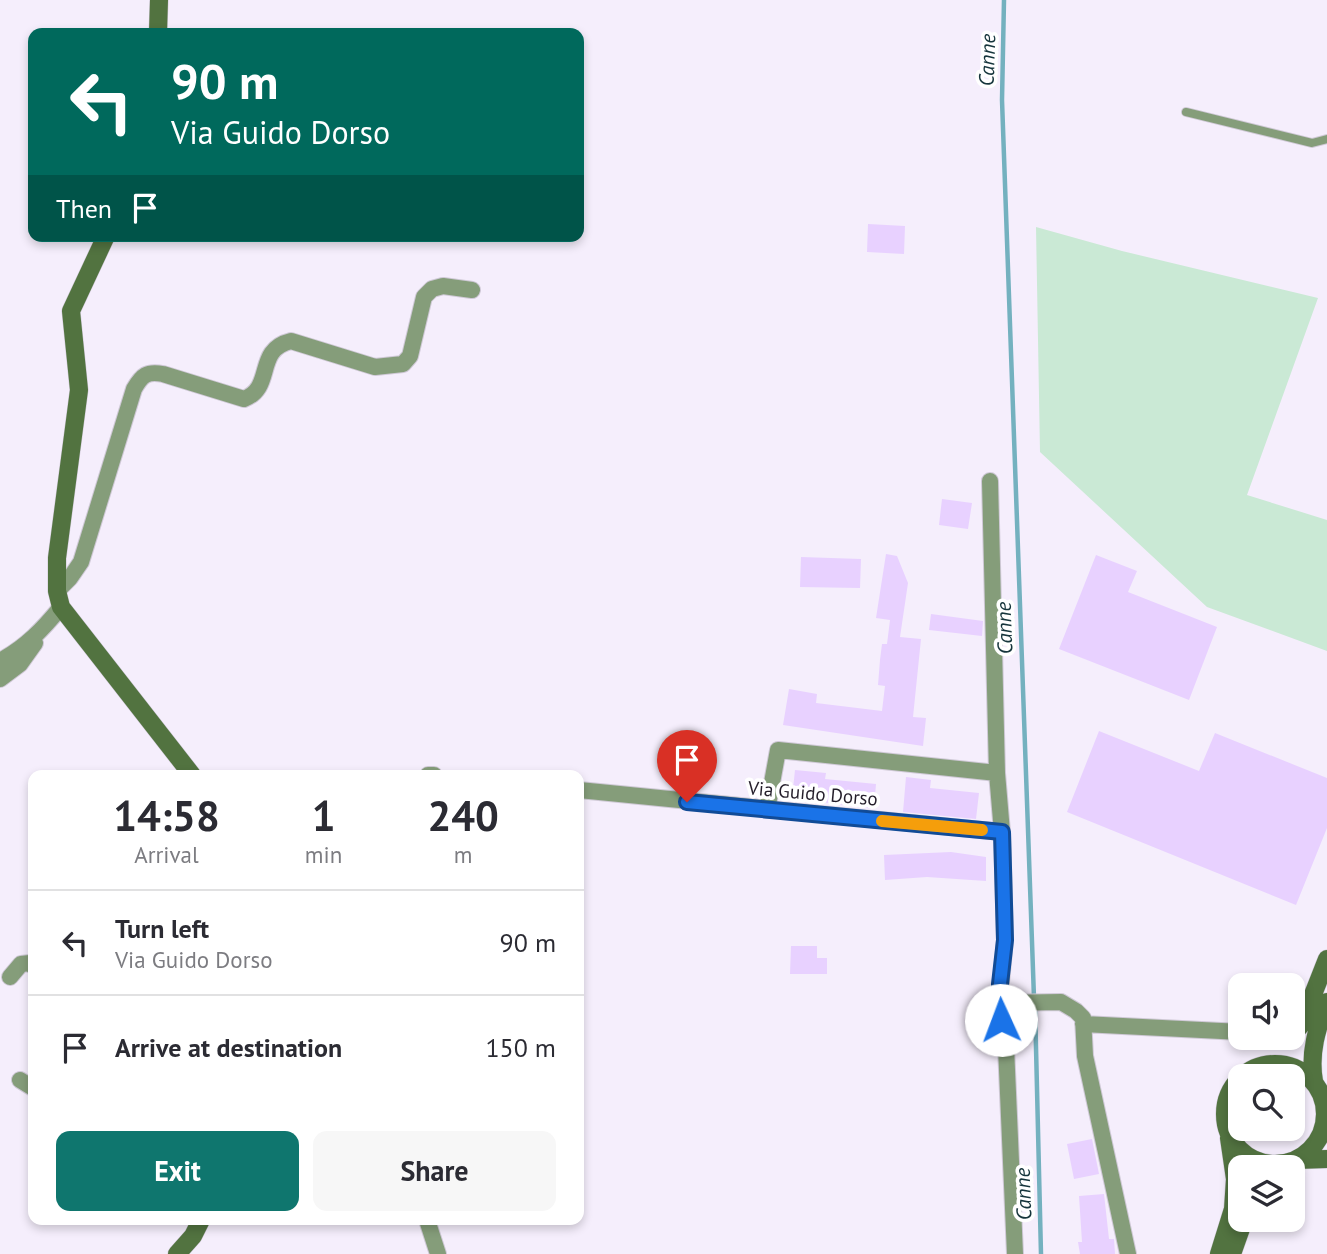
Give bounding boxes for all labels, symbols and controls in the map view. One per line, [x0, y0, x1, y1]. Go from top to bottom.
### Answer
water label: Canne [973, 33, 1001, 87]
text: 90 m [171, 49, 278, 113]
icon: left [56, 56, 147, 147]
text: Via Guido Dorso [171, 111, 390, 153]
icon: arrive [126, 189, 164, 227]
text: Then [56, 192, 112, 225]
water label: Canne [990, 601, 1018, 655]
pin [657, 730, 717, 802]
icon: arrive [668, 741, 706, 779]
street label: Via Guido Dorso [746, 775, 879, 811]
text: 14:58 [113, 788, 220, 843]
text: 1 [312, 788, 335, 843]
text: 240 [427, 788, 499, 843]
text: Arrival [134, 840, 199, 869]
text: min [305, 840, 342, 869]
text: m [454, 840, 472, 869]
text: Turn left [115, 912, 209, 945]
icon: left [56, 924, 94, 962]
text: 90 m [500, 926, 556, 959]
text: Via Guido Dorso [115, 945, 272, 974]
map controls [1228, 973, 1305, 1232]
button: sound [1228, 973, 1305, 1050]
position arrow [964, 983, 1038, 1057]
icon: arrive [56, 1029, 94, 1067]
text: Arrive at destination [115, 1031, 342, 1064]
text: 150 m [485, 1031, 556, 1064]
button: search [1228, 1064, 1305, 1141]
button: Exit [56, 1131, 299, 1211]
button: Share [313, 1131, 556, 1211]
button: layers [1228, 1155, 1305, 1232]
water label: Canne [1009, 1167, 1037, 1221]

